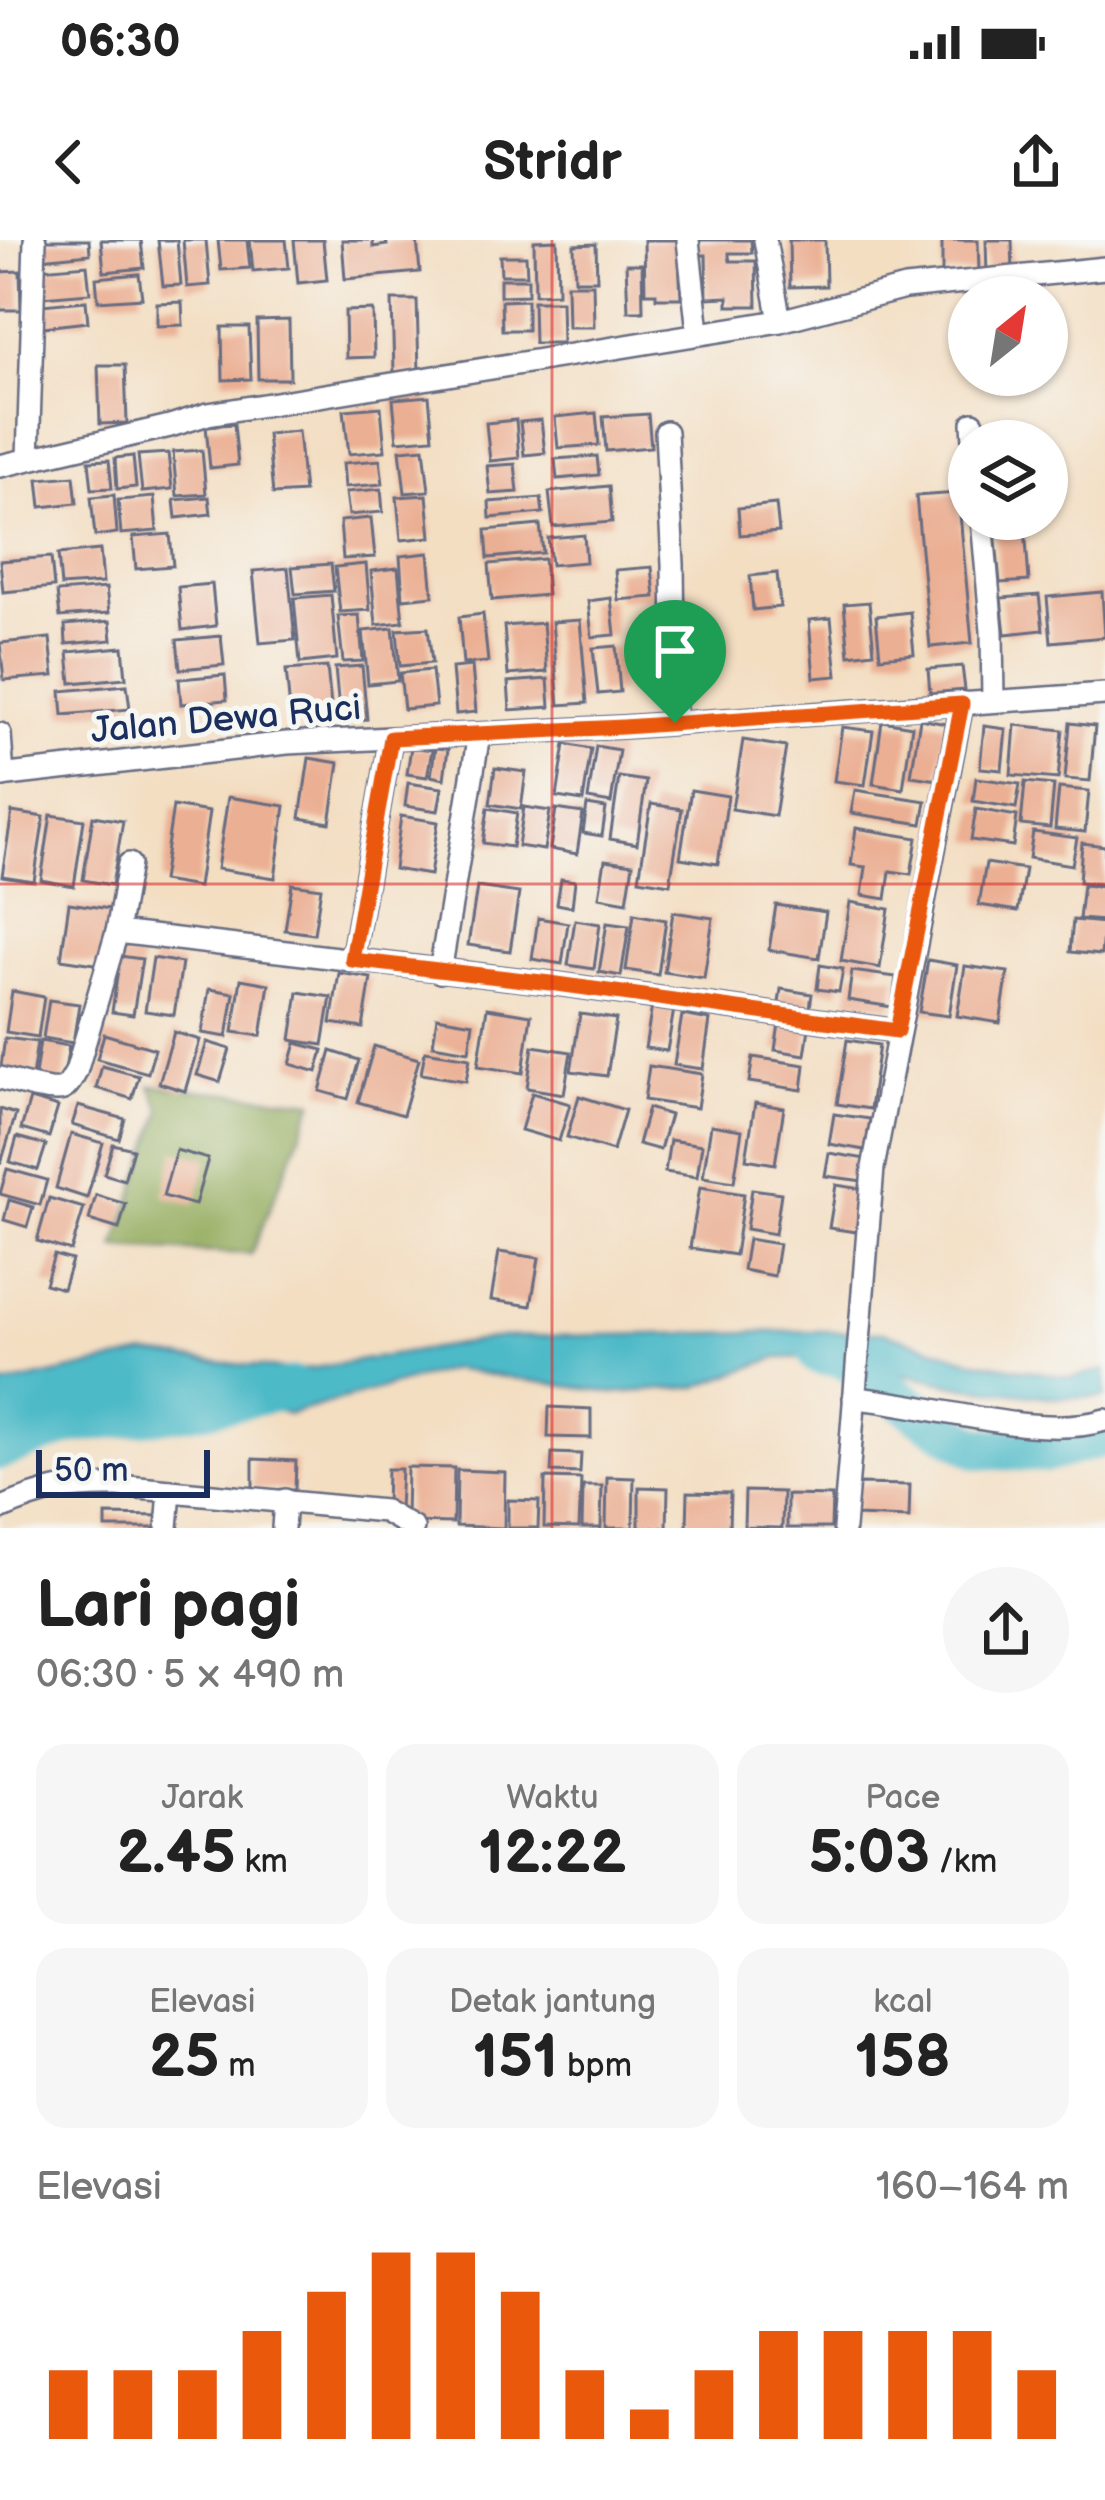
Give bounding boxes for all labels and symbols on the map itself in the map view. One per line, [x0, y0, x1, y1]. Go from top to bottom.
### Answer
north arrow [948, 276, 1068, 396]
pin [624, 600, 726, 723]
street label: Jalan Dewa Ruci [89, 687, 363, 753]
scale bar [36, 1444, 210, 1497]

